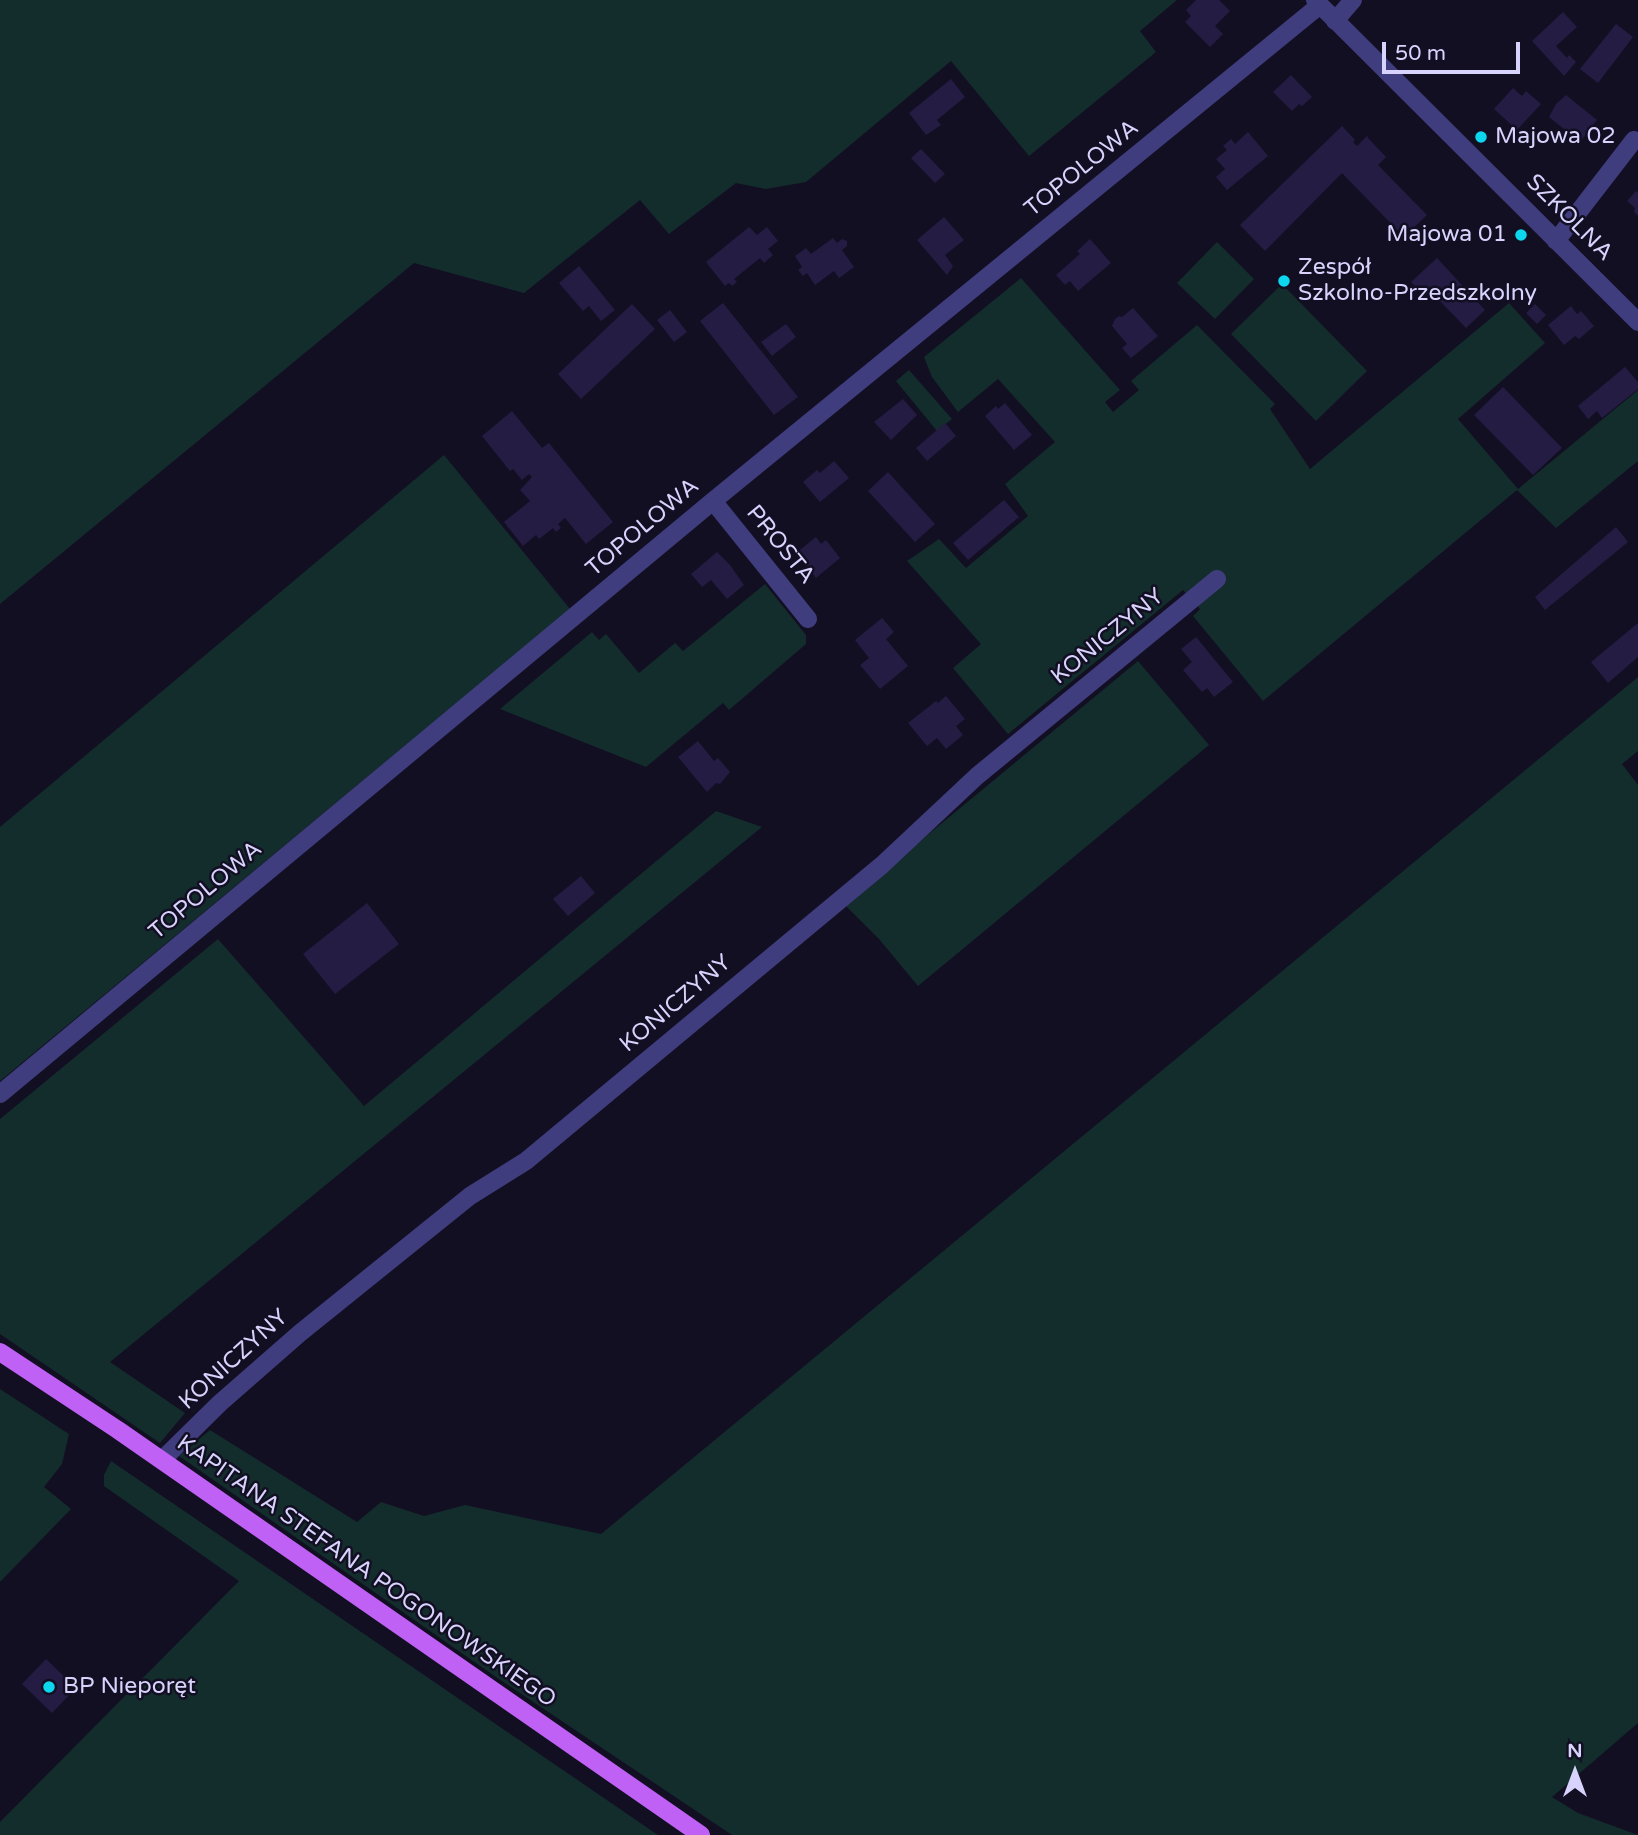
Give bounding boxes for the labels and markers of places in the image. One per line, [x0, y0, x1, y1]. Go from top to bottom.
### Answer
place label: Majowa 02 [1495, 123, 1616, 151]
marker: Majowa 02 [1473, 129, 1489, 145]
place label: Majowa 01 [1386, 221, 1507, 249]
marker: Majowa 01 [1513, 227, 1529, 243]
place label: Zespół Szkolno-Przedszkolny [1298, 254, 1537, 308]
marker: Zespół Szkolno-Przedszkolny [1276, 273, 1292, 289]
place label: BP Nieporęt [63, 1673, 196, 1701]
marker: BP Nieporęt [41, 1679, 57, 1695]

